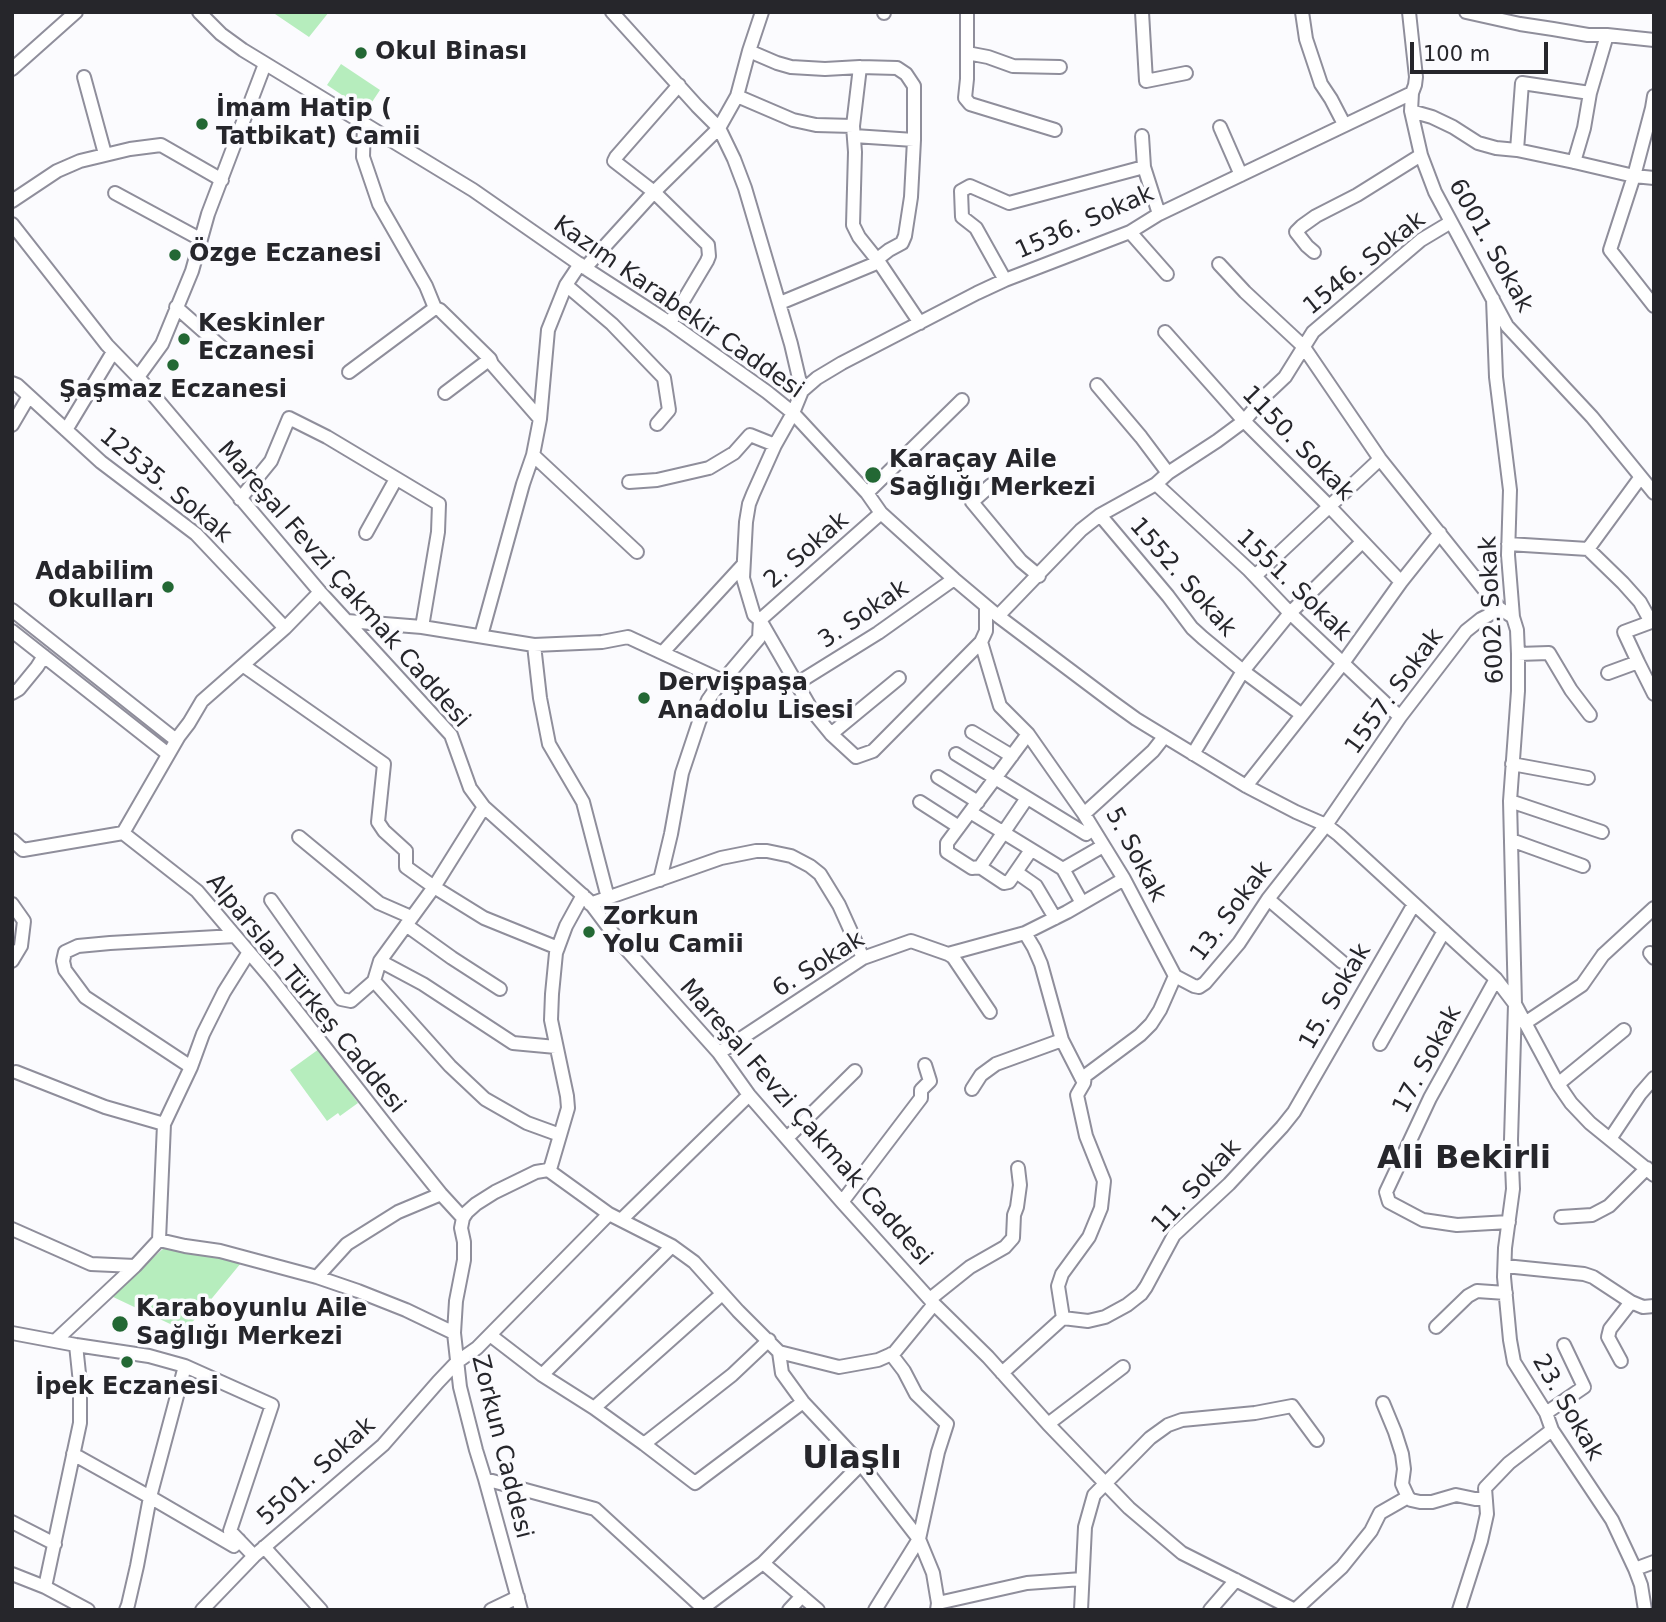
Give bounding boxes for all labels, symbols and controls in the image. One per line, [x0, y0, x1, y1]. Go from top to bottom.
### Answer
scale bar [1414, 28, 1552, 72]
place label: Okul Binası [375, 39, 527, 67]
text: 100 m [1423, 42, 1490, 66]
marker: Okul Binası [353, 45, 369, 61]
place label: İmam Hatip ( Tatbikat) Camii [216, 96, 421, 152]
marker: İmam Hatip ( Tatbikat) Camii [194, 116, 210, 132]
street label: 6001. Sokak [1441, 174, 1539, 318]
street label: 1536. Sokak [1011, 180, 1159, 266]
street label: 1546. Sokak [1298, 206, 1432, 322]
street label: Kazım Karabekir Caddesi [547, 211, 809, 405]
place label: Özge Eczanesi [189, 241, 382, 269]
marker: Özge Eczanesi [167, 247, 183, 263]
place label: Keskinler Eczanesi [198, 311, 324, 367]
marker: Keskinler Eczanesi [176, 331, 192, 347]
marker: Şaşmaz Eczanesi [165, 357, 181, 373]
place label: Şaşmaz Eczanesi [59, 377, 287, 405]
street label: 1150. Sokak [1235, 381, 1359, 507]
street label: 12535. Sokak [93, 422, 237, 550]
street label: Mareşal Fevzi Çakmak Caddesi [211, 436, 475, 734]
place label: Karaçay Aile Sağlığı Merkezi [889, 447, 1096, 503]
marker: Karaçay Aile Sağlığı Merkezi [863, 465, 883, 485]
street label: 2. Sokak [759, 507, 855, 595]
street label: 1552. Sokak [1122, 513, 1242, 643]
street label: 1551. Sokak [1230, 524, 1356, 648]
street label: 6002. Sokak [1475, 535, 1511, 685]
place label: Adabilim Okulları [35, 559, 154, 615]
street label: 3. Sokak [813, 574, 915, 656]
marker: Adabilim Okulları [160, 579, 176, 595]
street label: 1557. Sokak [1340, 624, 1450, 760]
place label: Dervişpaşa Anadolu Lisesi [658, 670, 854, 726]
marker: Dervişpaşa Anadolu Lisesi [636, 690, 652, 706]
street label: 5. Sokak [1098, 803, 1172, 907]
street label: 13. Sokak [1185, 856, 1279, 968]
street label: Alparslan Türkeş Caddesi [199, 868, 411, 1120]
place label: Zorkun Yolu Camii [603, 904, 744, 960]
marker: Zorkun Yolu Camii [581, 924, 597, 940]
street label: 6. Sokak [768, 926, 870, 1004]
street label: 15. Sokak [1294, 939, 1378, 1055]
street label: Mareşal Fevzi Çakmak Caddesi [673, 974, 937, 1272]
street label: 17. Sokak [1388, 1001, 1468, 1119]
street label: 11. Sokak [1146, 1134, 1248, 1240]
district label: Ali Bekirli [1377, 1141, 1551, 1179]
place label: Karaboyunlu Aile Sağlığı Merkezi [136, 1296, 367, 1352]
marker: Karaboyunlu Aile Sağlığı Merkezi [110, 1314, 130, 1334]
street label: 23. Sokak [1525, 1350, 1609, 1466]
street label: Zorkun Caddesi [464, 1352, 538, 1542]
marker: İpek Eczanesi [119, 1354, 135, 1370]
place label: İpek Eczanesi [35, 1374, 219, 1402]
street label: 5501. Sokak [252, 1412, 382, 1532]
district label: Ulaşlı [802, 1441, 902, 1479]

